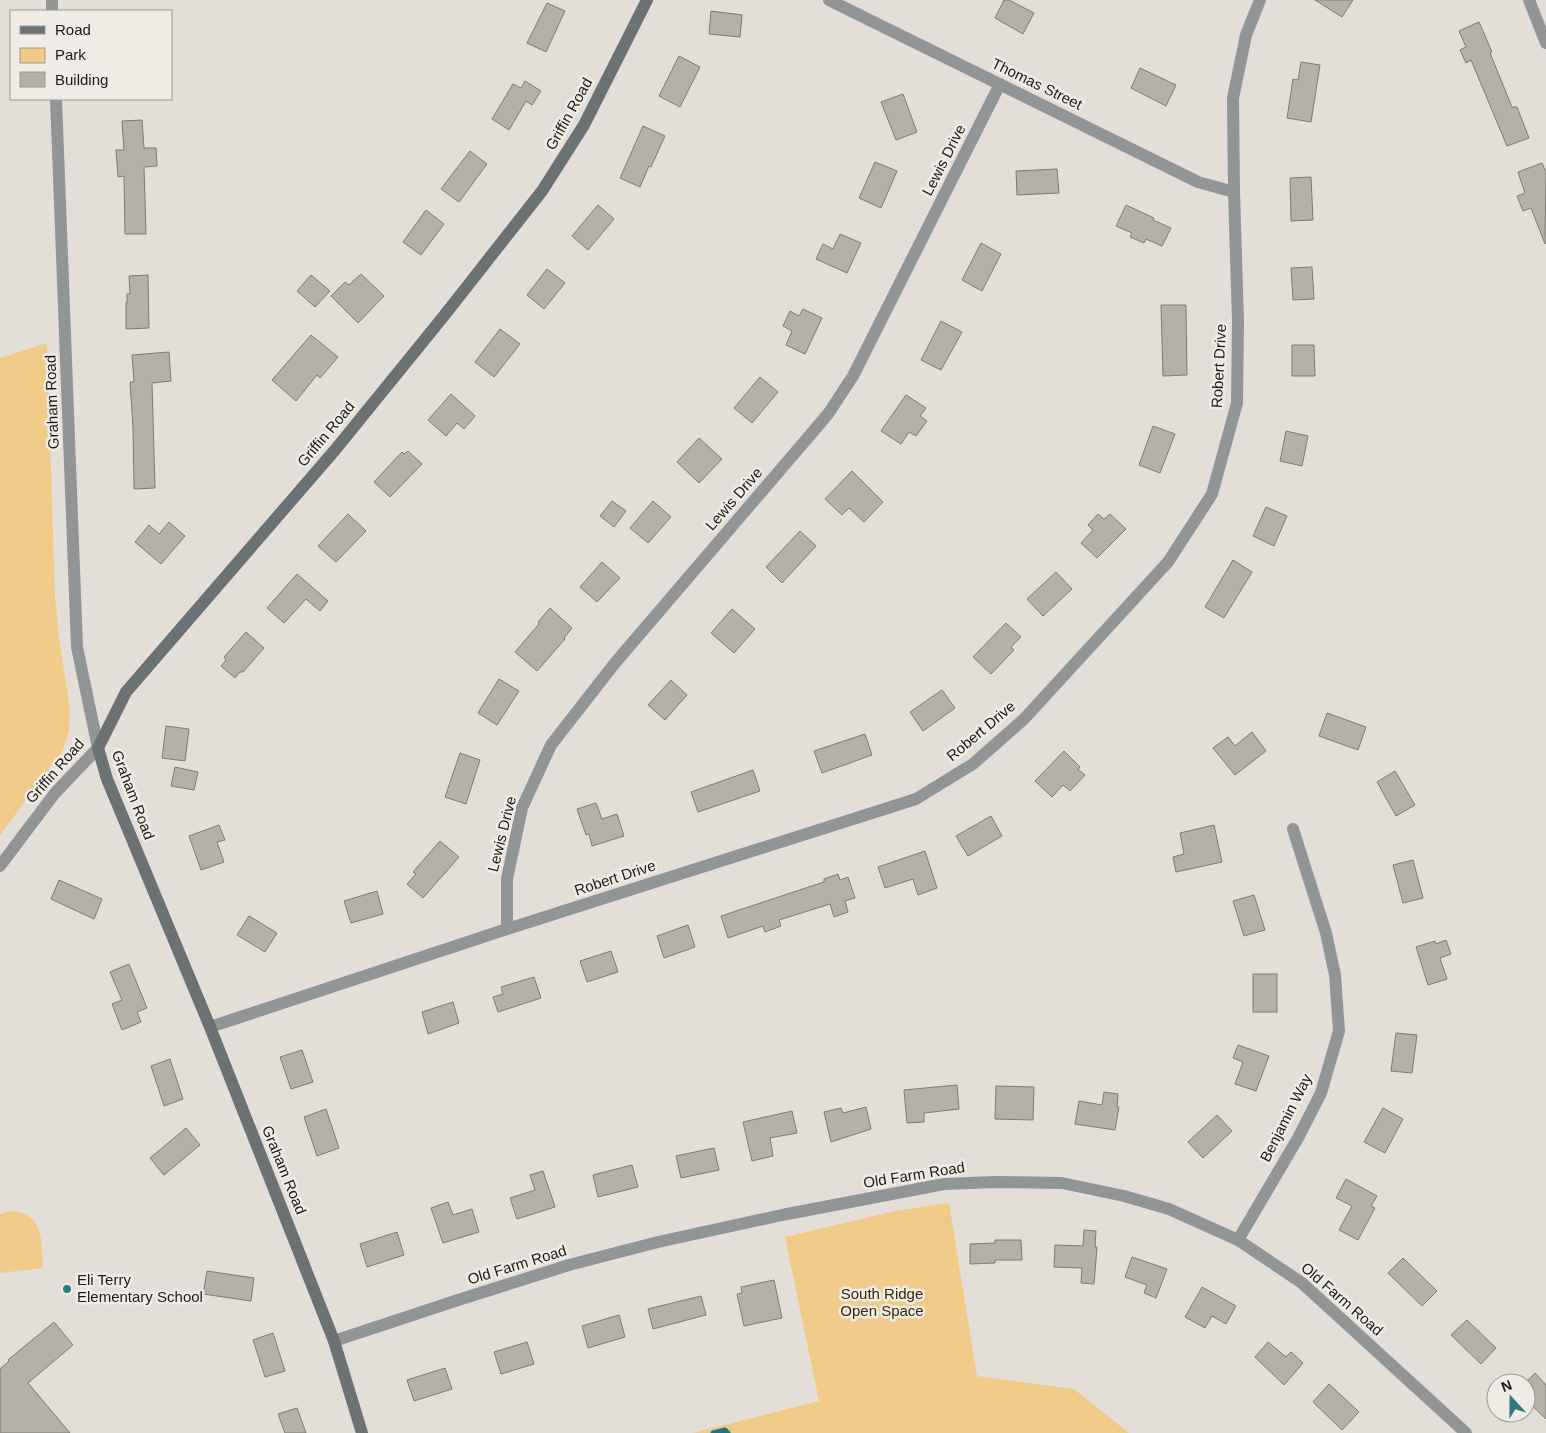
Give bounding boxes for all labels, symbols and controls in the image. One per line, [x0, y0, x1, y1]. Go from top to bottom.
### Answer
legend [10, 10, 172, 100]
text: Road [55, 21, 91, 38]
text: Park [55, 46, 86, 63]
street label: Thomas Street [989, 54, 1086, 113]
text: Building [55, 71, 108, 88]
street label: Griffin Road [542, 75, 595, 153]
street label: Lewis Drive [918, 121, 969, 198]
street label: Robert Drive [1208, 323, 1229, 408]
street label: Graham Road [41, 355, 62, 449]
street label: Griffin Road [293, 398, 358, 470]
street label: Lewis Drive [702, 464, 765, 534]
street label: Robert Drive [943, 697, 1018, 764]
street label: Griffin Road [22, 735, 87, 806]
street label: Graham Road [109, 748, 158, 842]
street label: Lewis Drive [484, 794, 519, 874]
street label: Robert Drive [572, 856, 658, 899]
street label: Benjamin Way [1256, 1071, 1315, 1164]
street label: Graham Road [259, 1123, 310, 1217]
street label: Old Farm Road [862, 1158, 966, 1191]
street label: Old Farm Road [465, 1241, 568, 1288]
street label: Old Farm Road [1298, 1259, 1387, 1339]
place label: Eli Terry Elementary School [77, 1271, 203, 1305]
marker: Eli Terry Elementary School [61, 1283, 73, 1295]
park label: South Ridge Open Space [840, 1285, 924, 1319]
north arrow [1486, 1373, 1536, 1423]
text: N [1499, 1377, 1514, 1395]

